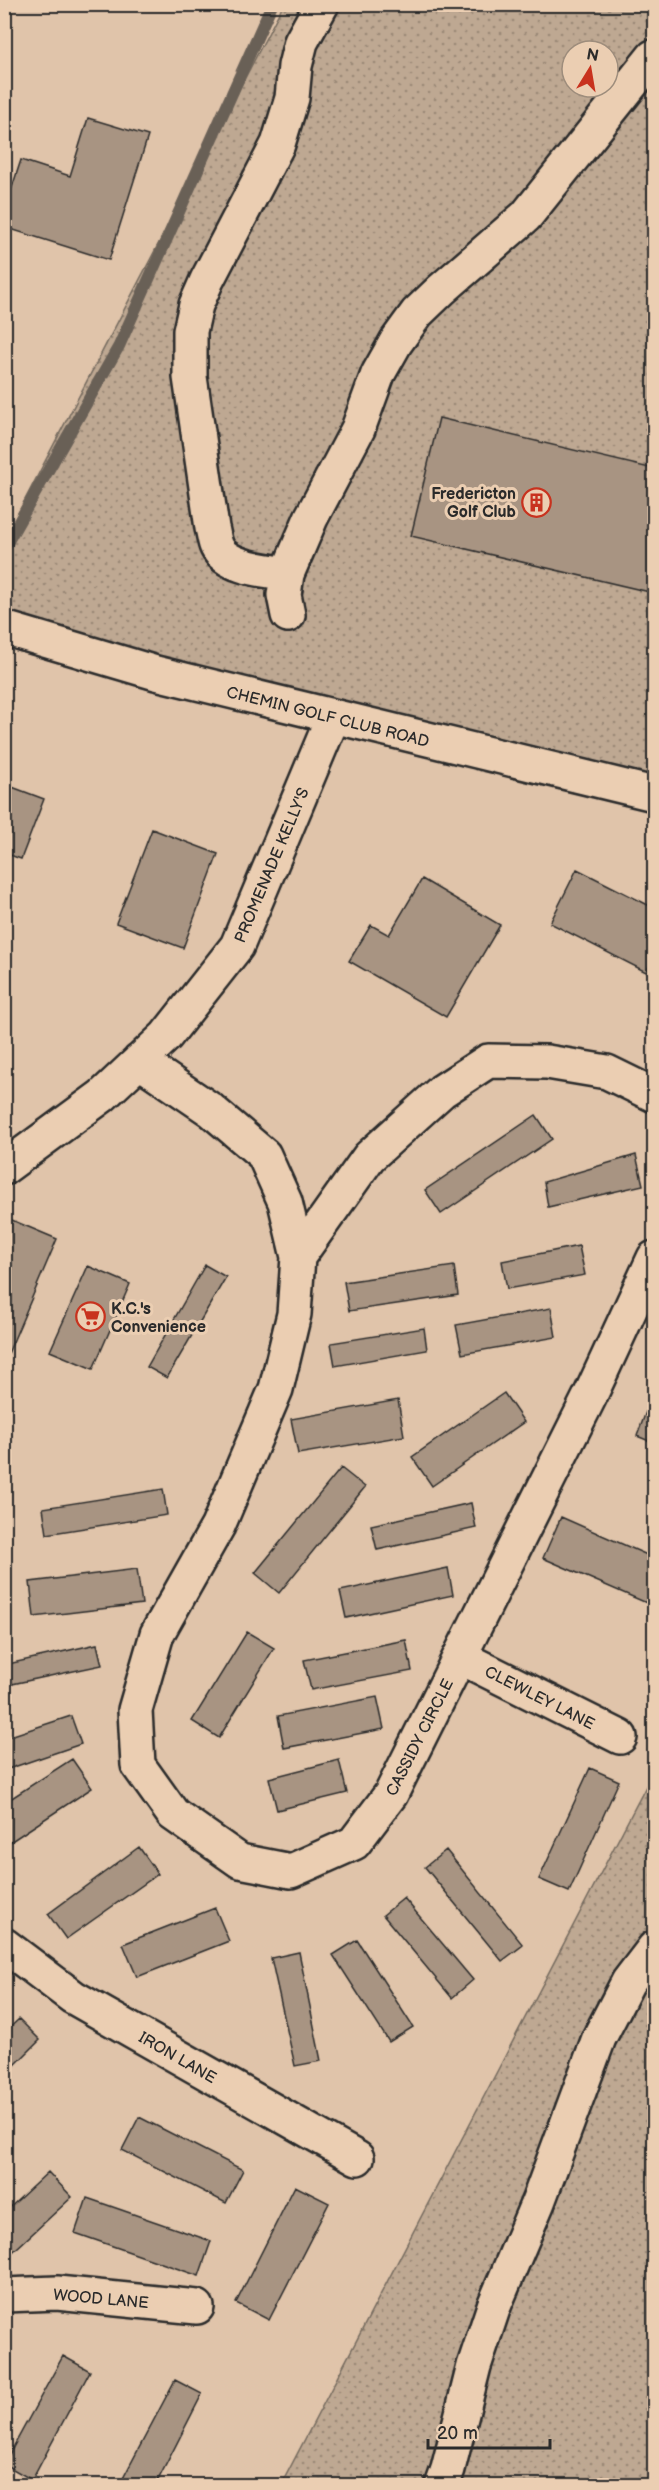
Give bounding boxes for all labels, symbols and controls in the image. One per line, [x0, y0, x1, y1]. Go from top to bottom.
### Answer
north arrow [560, 39, 620, 99]
text: N [585, 45, 600, 66]
place label: Fredericton Golf Club [431, 485, 517, 522]
building icon: Fredericton Golf Club [521, 486, 553, 518]
street label: CHEMIN GOLF CLUB ROAD [224, 683, 431, 752]
street label: PROMENADE KELLY'S [231, 785, 314, 946]
place label: K.C.'s Convenience [111, 1300, 206, 1337]
supermarket icon: K.C.'s Convenience [74, 1301, 106, 1333]
street label: CLEWLEY LANE [481, 1662, 597, 1734]
street label: CASSIDY CIRCLE [383, 1676, 458, 1799]
street label: IRON LANE [135, 2028, 219, 2088]
street label: WOOD LANE [52, 2286, 149, 2313]
scale bar [428, 2412, 550, 2450]
text: 20 m [437, 2423, 478, 2444]

